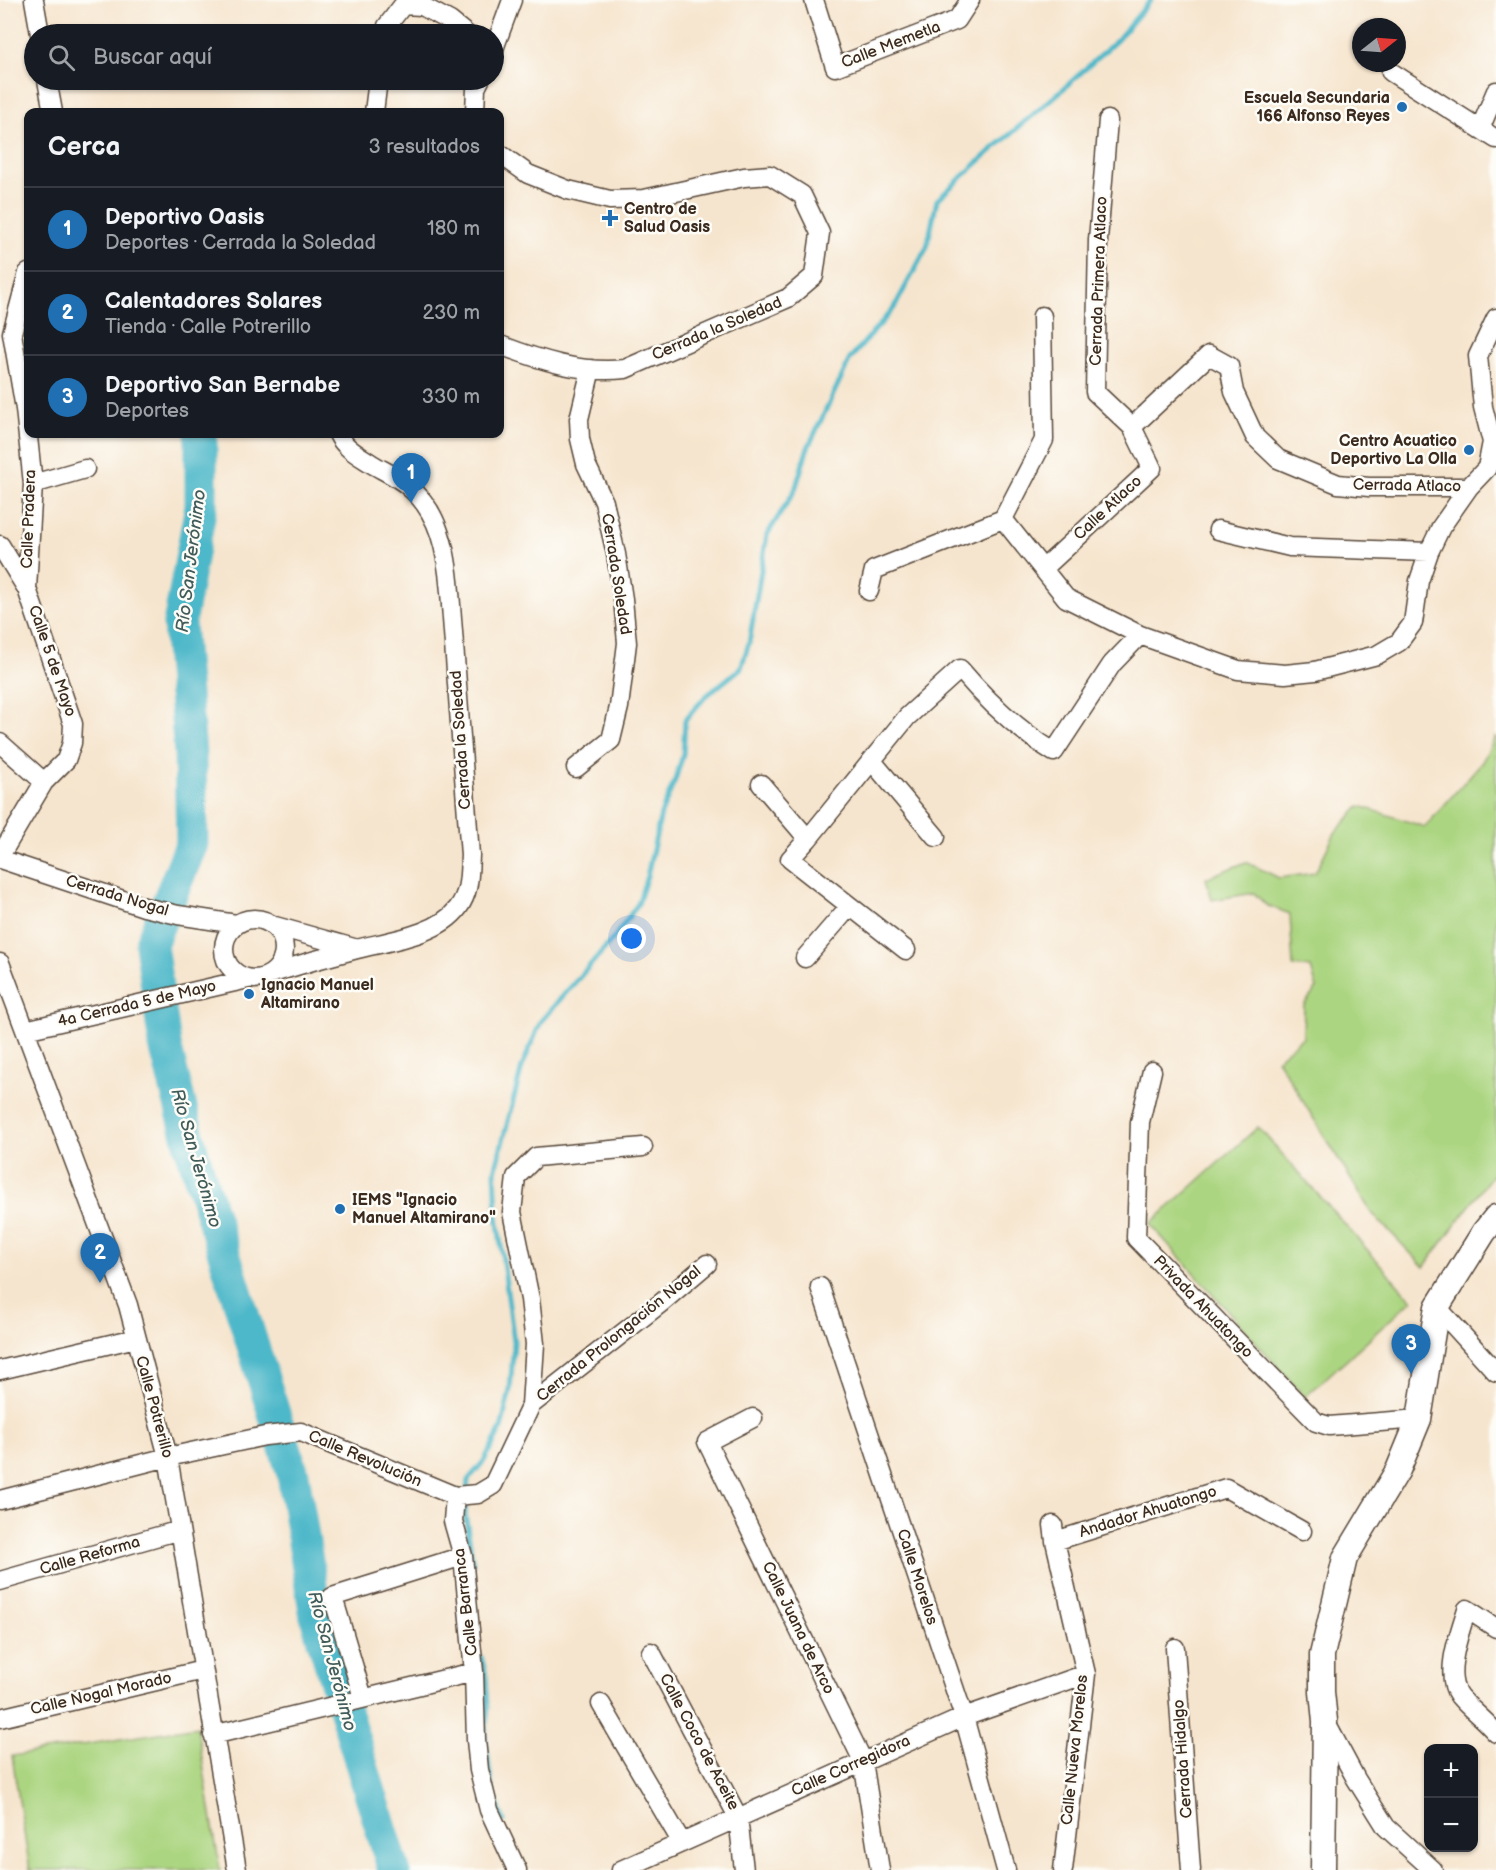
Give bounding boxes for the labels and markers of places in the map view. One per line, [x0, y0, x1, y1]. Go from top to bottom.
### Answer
place label: Escuela Secundaria 166 Alfonso Reyes [1244, 89, 1390, 126]
marker: Escuela Secundaria 166 Alfonso Reyes [1395, 100, 1409, 114]
place label: Centro de Salud Oasis [624, 200, 710, 237]
marker: Centro de Salud Oasis [601, 209, 619, 227]
place label: Centro Acuatico Deportivo La Olla [1330, 432, 1457, 469]
marker: Centro Acuatico Deportivo La Olla [1462, 443, 1476, 457]
pin: 1 [392, 454, 430, 503]
place label: Ignacio Manuel Altamirano [260, 976, 374, 1013]
marker: Ignacio Manuel Altamirano [242, 987, 256, 1001]
place label: IEMS "Ignacio Manuel Altamirano" [352, 1191, 496, 1228]
marker: IEMS "Ignacio Manuel Altamirano" [333, 1202, 347, 1216]
pin: 2 [80, 1234, 120, 1283]
pin: 3 [1392, 1324, 1430, 1374]

